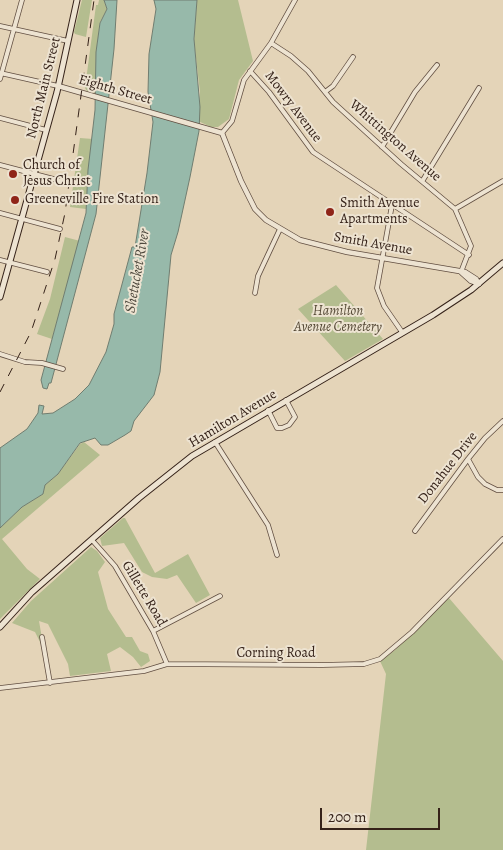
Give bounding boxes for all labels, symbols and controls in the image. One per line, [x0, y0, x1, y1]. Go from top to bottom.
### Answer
street label: North Main Street [23, 35, 65, 141]
street label: Mowry Avenue [261, 68, 325, 146]
street label: Eighth Street [76, 72, 154, 108]
street label: Whittington Avenue [346, 97, 444, 185]
place label: Church of Jesus Christ [23, 158, 91, 190]
marker: Church of Jesus Christ [7, 168, 19, 180]
place label: Greeneville Fire Station [25, 192, 159, 208]
marker: Greeneville Fire Station [9, 194, 21, 206]
place label: Smith Avenue Apartments [340, 196, 419, 228]
marker: Smith Avenue Apartments [324, 206, 336, 218]
water label: Shetucket River [122, 228, 154, 314]
street label: Smith Avenue [332, 229, 414, 259]
park label: Hamilton Avenue Cemetery [294, 304, 382, 336]
street label: Hamilton Avenue [186, 386, 280, 452]
street label: Donahue Drive [415, 429, 481, 507]
street label: Gillette Road [118, 558, 170, 630]
street label: Corning Road [236, 646, 316, 662]
scale bar [323, 798, 443, 830]
text: 200 m [328, 807, 367, 827]

